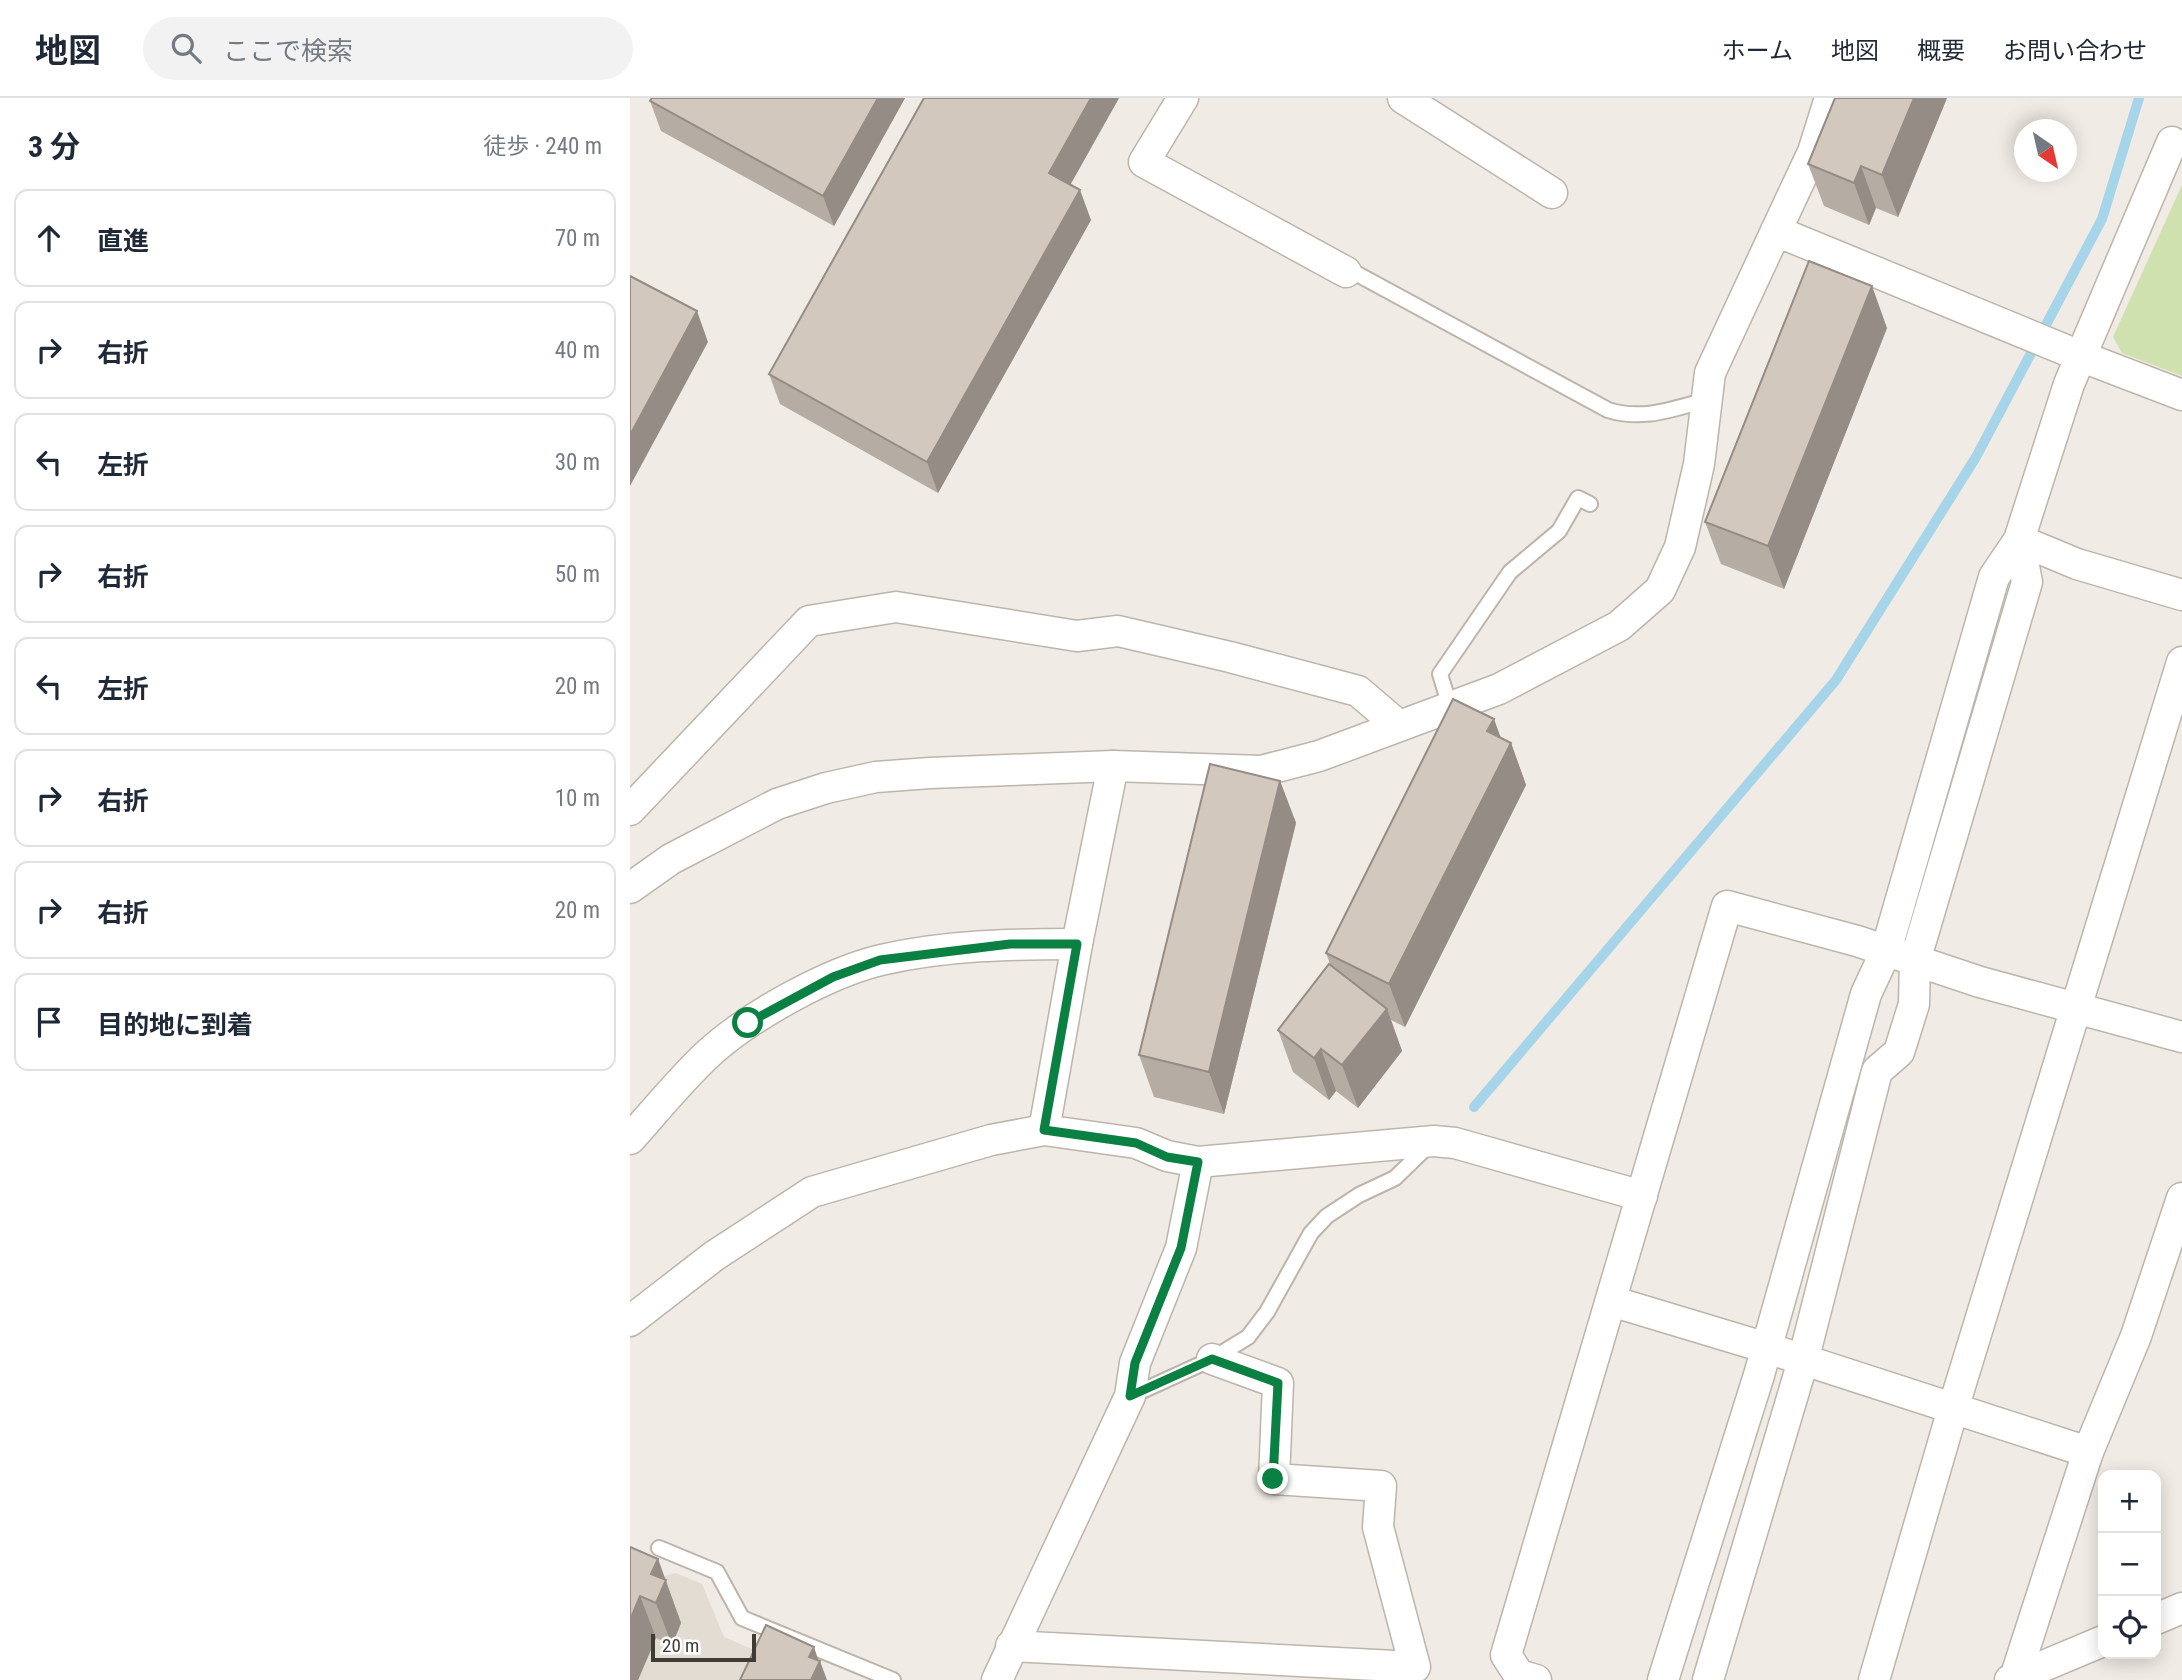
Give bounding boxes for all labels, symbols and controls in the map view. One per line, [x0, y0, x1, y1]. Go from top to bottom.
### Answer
search box [143, 17, 633, 80]
icon: search [167, 29, 205, 67]
text: 地図 [35, 31, 101, 70]
text: ここで検索 [223, 36, 353, 66]
text: ホーム [1722, 37, 1793, 65]
text: 地図 [1831, 37, 1879, 65]
text: 概要 [1917, 37, 1965, 65]
text: お問い合わせ [2003, 37, 2147, 65]
north arrow [2014, 119, 2077, 182]
text: 3 分 [28, 129, 80, 164]
text: 徒歩 · 240 m [483, 133, 602, 160]
icon: ahead [30, 219, 68, 257]
text: 70 m [555, 225, 600, 252]
text: 直進 [97, 226, 149, 256]
icon: right [30, 331, 68, 369]
text: 40 m [555, 337, 600, 364]
text: 右折 [97, 338, 149, 368]
icon: left [30, 443, 68, 481]
text: 30 m [555, 449, 600, 476]
text: 左折 [97, 450, 149, 480]
icon: right [30, 555, 68, 593]
text: 50 m [555, 561, 600, 588]
text: 右折 [97, 562, 149, 592]
icon: left [30, 667, 68, 705]
text: 20 m [555, 673, 600, 700]
text: 左折 [97, 674, 149, 704]
icon: right [30, 779, 68, 817]
text: 10 m [555, 785, 600, 812]
text: 右折 [97, 786, 149, 816]
icon: right [30, 891, 68, 929]
text: 20 m [555, 897, 600, 924]
text: 右折 [97, 898, 149, 928]
icon: arrive [30, 1003, 68, 1041]
route start [732, 1007, 763, 1038]
text: 目的地に到着 [97, 1010, 253, 1040]
route end [1257, 1463, 1288, 1494]
map controls [2098, 1470, 2161, 1659]
button: + [2098, 1470, 2161, 1533]
button: − [2098, 1533, 2161, 1596]
button: locate [2098, 1596, 2161, 1659]
scale bar [651, 1631, 756, 1663]
text: 20 m [662, 1634, 699, 1657]

